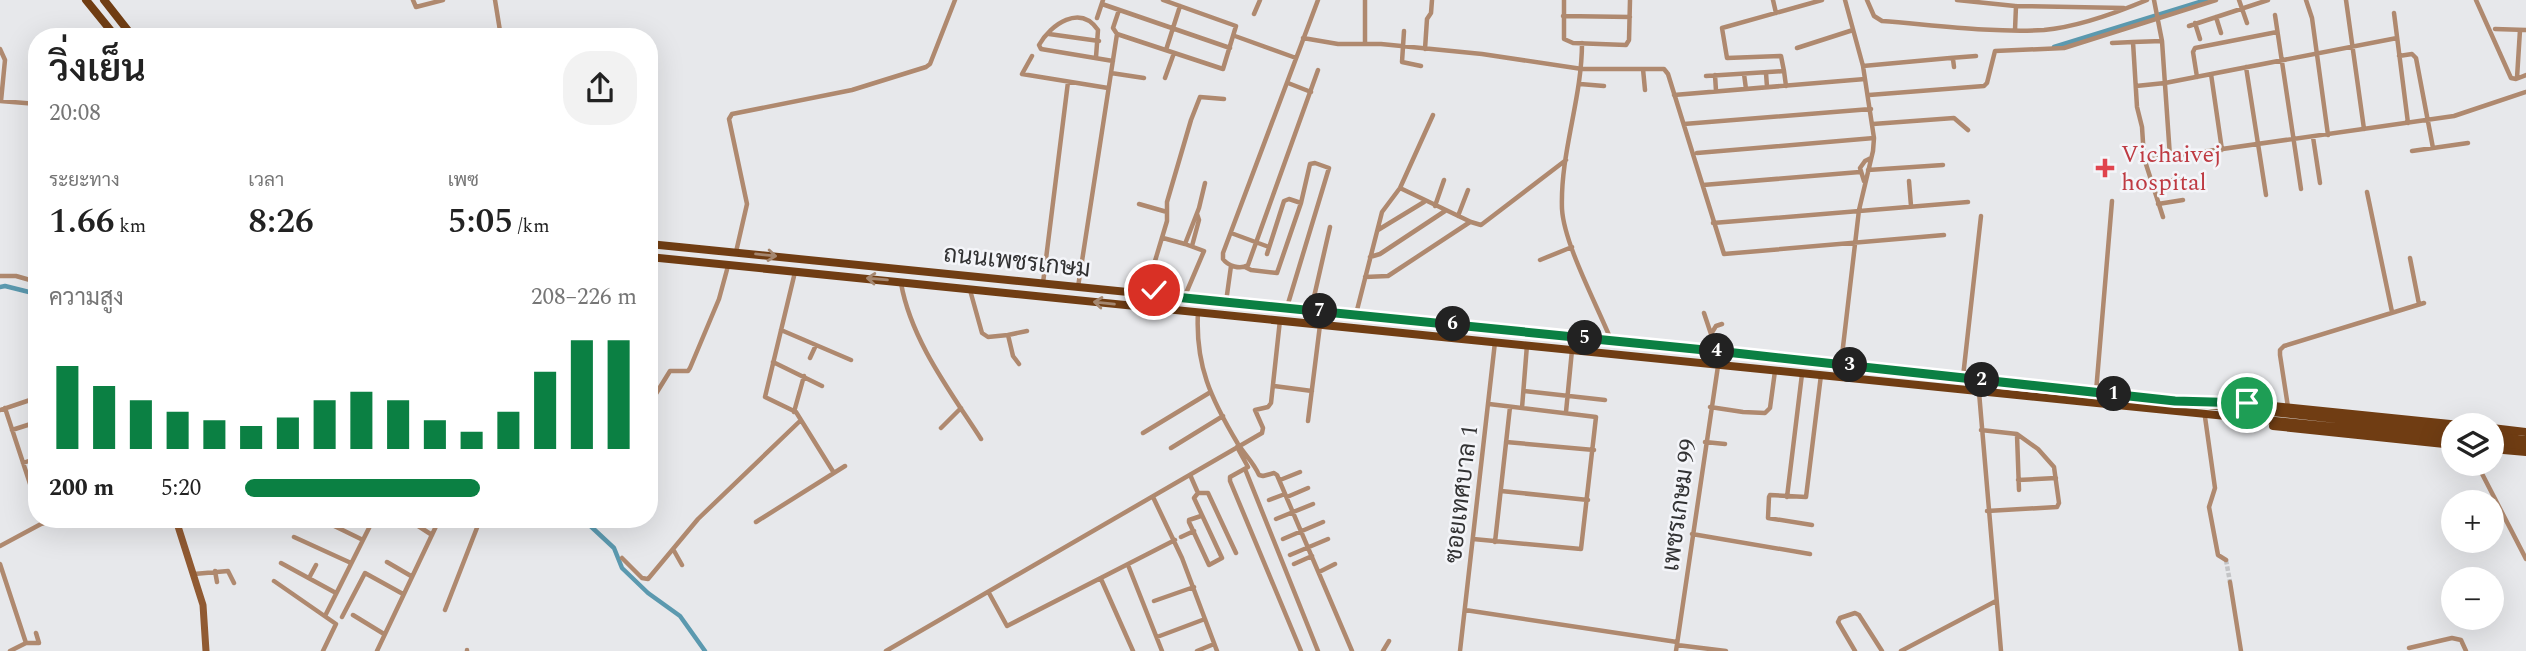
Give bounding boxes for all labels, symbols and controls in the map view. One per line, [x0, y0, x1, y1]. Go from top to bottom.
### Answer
text: วิ่งเย็น [49, 41, 146, 99]
button: share [563, 51, 637, 125]
text: 20:08 [49, 96, 101, 131]
place label: Vichaivej hospital [2121, 137, 2222, 201]
marker: Vichaivej hospital [2095, 158, 2115, 178]
text: ระยะทาง [49, 166, 120, 195]
text: เวลา [248, 166, 284, 195]
text: เพซ [448, 166, 479, 195]
text: 1.66 [49, 195, 114, 248]
text: 8:26 [248, 195, 314, 248]
text: 5:05 [448, 195, 513, 248]
text: km [114, 212, 146, 241]
text: /km [513, 212, 550, 241]
street label: ถนนเพชรเกษม [942, 236, 1092, 288]
one-way arrow [754, 249, 777, 262]
pin [1124, 260, 1184, 320]
icon: check [1135, 271, 1173, 309]
one-way arrow [867, 273, 889, 286]
text: 208–226 m [531, 280, 637, 315]
text: ความสูง [49, 281, 124, 316]
pin: 7 [1302, 294, 1338, 328]
one-way arrow [1093, 296, 1115, 309]
text: 7 [1314, 296, 1325, 325]
pin: 6 [1436, 306, 1470, 342]
text: 6 [1447, 309, 1458, 338]
pin: 5 [1568, 320, 1602, 356]
text: 5 [1579, 323, 1590, 352]
pin: 4 [1700, 334, 1734, 368]
text: 4 [1711, 336, 1722, 365]
pin: 3 [1832, 348, 1868, 382]
text: 3 [1844, 350, 1855, 379]
pin: 2 [1965, 362, 2000, 398]
text: 2 [1976, 365, 1987, 394]
pin [2217, 373, 2277, 433]
pin: 1 [2096, 376, 2132, 412]
text: 1 [2108, 379, 2119, 408]
icon: arrive [2228, 384, 2266, 422]
map controls [2441, 413, 2504, 630]
button: layers [2441, 413, 2504, 476]
street label: ซอยเทศบาล 1 [1436, 423, 1488, 565]
street label: เพชรเกษม 99 [1653, 437, 1707, 574]
text: 200 m [49, 471, 114, 506]
text: 5:20 [161, 471, 201, 506]
button: + [2441, 490, 2504, 553]
button: − [2441, 567, 2504, 630]

